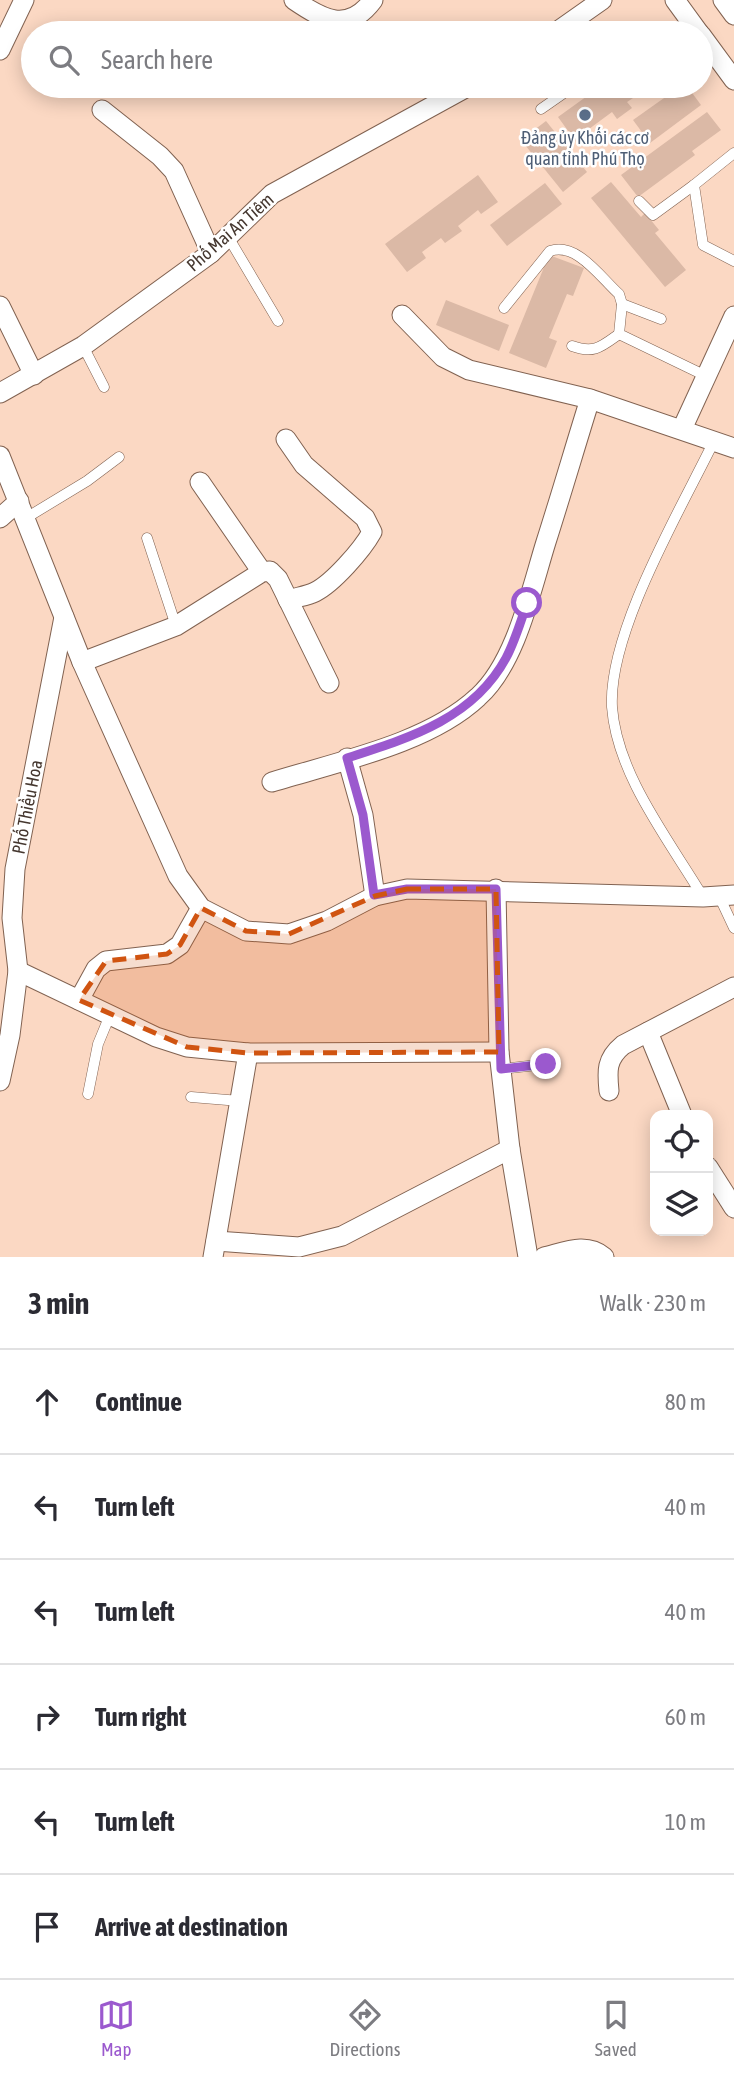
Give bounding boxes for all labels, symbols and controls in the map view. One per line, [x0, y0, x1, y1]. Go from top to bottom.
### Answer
search box [21, 21, 713, 98]
icon: search [45, 41, 83, 79]
text: Search here [101, 45, 213, 75]
marker: Đảng ủy Khối các cơ quan tỉnh Phú Thọ [577, 107, 593, 123]
place label: Đảng ủy Khối các cơ quan tỉnh Phú Thọ [521, 126, 649, 169]
street label: Phố Mai An Tiêm [182, 188, 278, 275]
route start [511, 587, 542, 618]
street label: Phố Thiều Hoa [7, 758, 46, 856]
route end [530, 1048, 561, 1079]
map controls [650, 1110, 713, 1236]
button: locate [650, 1110, 713, 1173]
button: layers [650, 1173, 713, 1236]
text: 3 min [28, 1286, 89, 1320]
text: Walk · 230 m [600, 1290, 706, 1316]
icon: ahead [28, 1383, 66, 1421]
text: Continue [95, 1387, 182, 1417]
text: 80 m [665, 1389, 706, 1415]
icon: left [28, 1488, 66, 1526]
text: Turn left [95, 1492, 175, 1522]
text: 40 m [665, 1494, 706, 1520]
icon: left [28, 1593, 66, 1631]
text: Turn left [95, 1597, 175, 1627]
text: 40 m [665, 1599, 706, 1625]
icon: right [28, 1698, 66, 1736]
text: Turn right [95, 1702, 186, 1732]
text: 60 m [665, 1704, 706, 1730]
icon: left [28, 1803, 66, 1841]
text: Turn left [95, 1807, 175, 1837]
text: 10 m [665, 1809, 706, 1835]
icon: arrive [28, 1908, 66, 1946]
text: Arrive at destination [95, 1912, 288, 1942]
tab: Map [97, 1996, 135, 2060]
tab: Directions [330, 1996, 400, 2060]
tab: Saved [595, 1996, 637, 2060]

